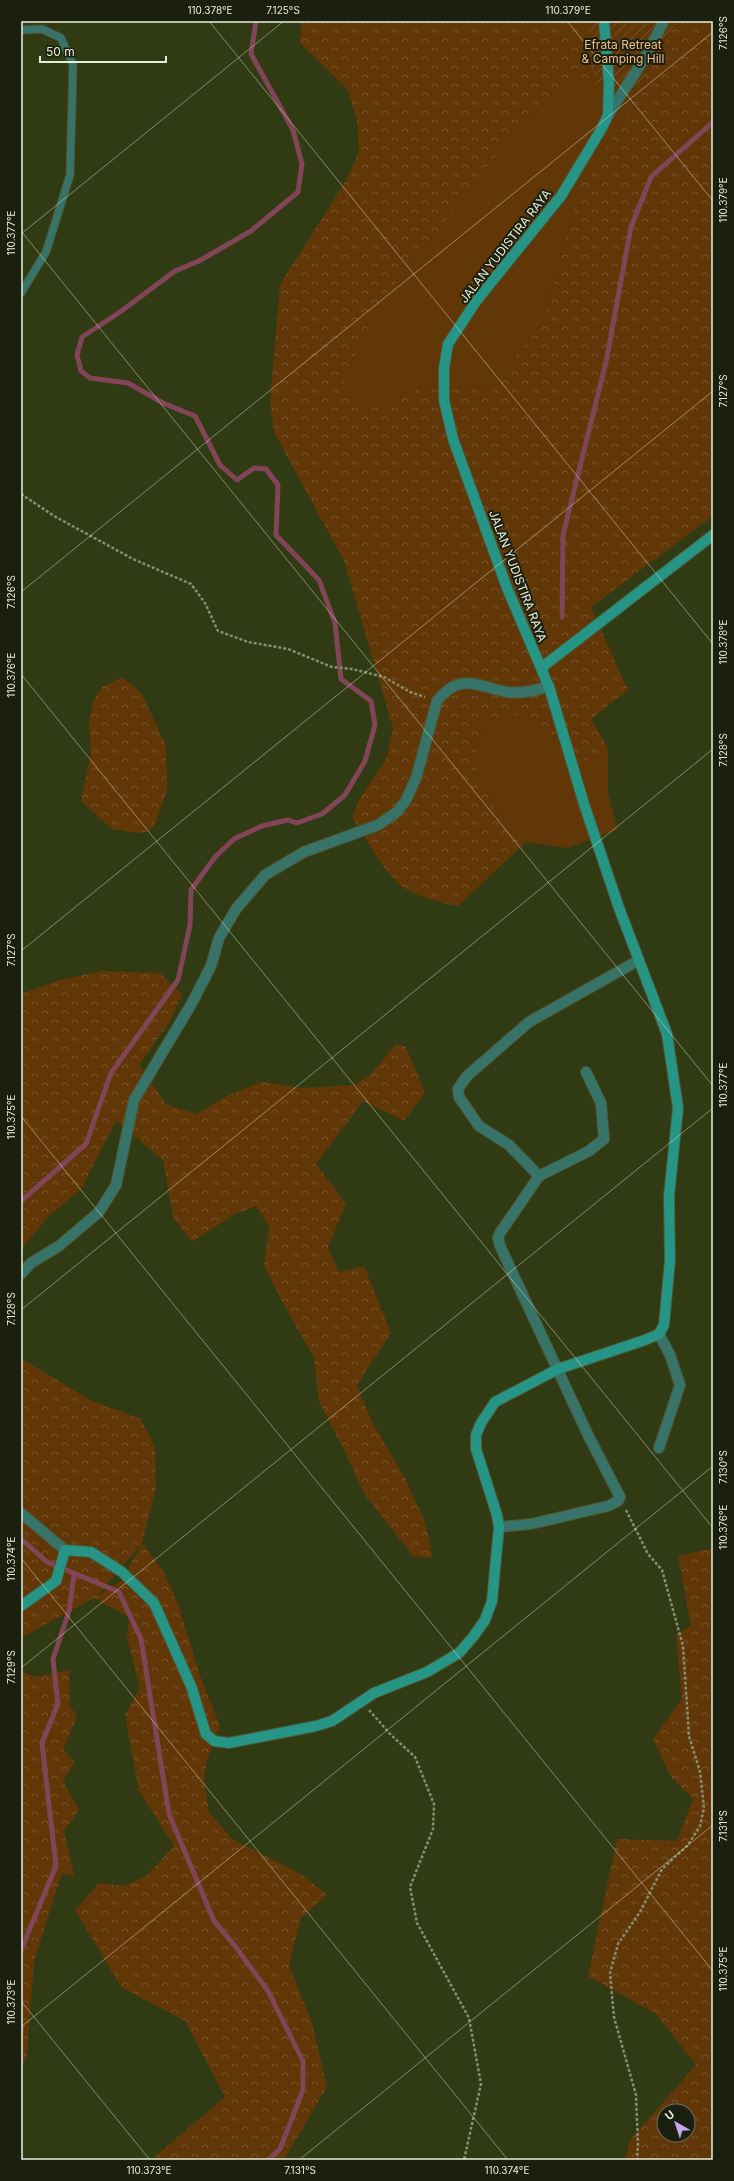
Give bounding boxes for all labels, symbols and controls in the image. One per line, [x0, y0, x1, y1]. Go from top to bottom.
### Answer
text: 110.378°E [187, 4, 233, 16]
text: 7.125°S [266, 4, 300, 16]
text: 110.379°E [545, 4, 591, 16]
text: 7.126°S [717, 16, 729, 50]
park label: Efrata Retreat & Camping Hill [582, 37, 664, 66]
scale bar [40, 38, 166, 64]
text: 50 m [46, 44, 75, 59]
text: 110.379°E [717, 177, 729, 223]
street label: JALAN YUDISTIRA RAYA [456, 186, 554, 306]
text: 110.377°E [5, 210, 17, 256]
text: 7.127°S [717, 374, 729, 408]
street label: JALAN YUDISTIRA RAYA [486, 508, 550, 644]
text: 7.126°S [5, 575, 17, 609]
text: 110.378°E [717, 619, 729, 665]
text: 110.376°E [5, 652, 17, 698]
text: 7.128°S [717, 733, 729, 767]
text: 7.127°S [5, 933, 17, 967]
text: 110.377°E [717, 1062, 729, 1108]
text: 110.375°E [5, 1094, 17, 1140]
text: 7.128°S [5, 1292, 17, 1326]
text: 7.130°S [717, 1450, 729, 1484]
text: 110.376°E [717, 1504, 729, 1550]
text: 110.374°E [5, 1537, 17, 1581]
text: 7.129°S [5, 1650, 17, 1684]
text: 7.131°S [717, 1810, 729, 1842]
text: 110.375°E [717, 1946, 729, 1992]
text: 110.373°E [5, 1979, 17, 2025]
north arrow [656, 2103, 696, 2143]
text: U [662, 2107, 677, 2123]
text: 110.373°E [126, 2164, 172, 2176]
text: 7.131°S [284, 2164, 316, 2176]
text: 110.374°E [485, 2164, 529, 2176]

